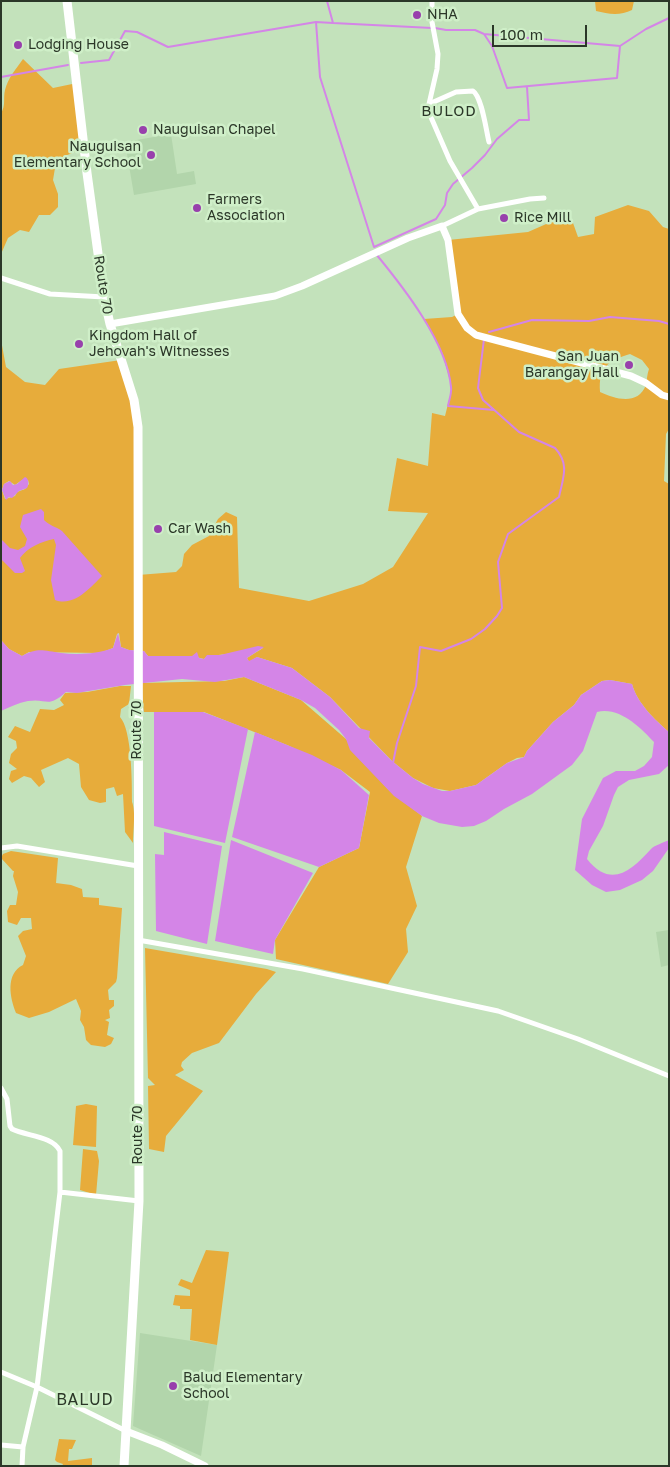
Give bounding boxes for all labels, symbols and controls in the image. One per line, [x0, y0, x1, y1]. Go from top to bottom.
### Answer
place label: NHA [427, 7, 458, 23]
marker: NHA [411, 9, 423, 21]
scale bar [495, 15, 590, 47]
text: 100 m [500, 25, 543, 43]
place label: Lodging House [28, 37, 129, 53]
marker: Lodging House [12, 39, 24, 51]
district label: BULOD [421, 102, 477, 120]
place label: Nauguisan Chapel [153, 122, 276, 138]
marker: Nauguisan Chapel [137, 124, 149, 136]
place label: Nauguisan Elementary School [14, 139, 141, 172]
marker: Nauguisan Elementary School [145, 149, 157, 161]
place label: Farmers Association [207, 192, 285, 224]
marker: Farmers Association [191, 202, 203, 214]
place label: Rice Mill [514, 210, 571, 226]
marker: Rice Mill [498, 212, 510, 224]
street label: Route 70 [90, 254, 116, 316]
place label: Kingdom Hall of Jehovah's Witnesses [89, 328, 229, 361]
marker: Kingdom Hall of Jehovah's Witnesses [73, 338, 85, 350]
place label: San Juan Barangay Hall [525, 349, 619, 382]
marker: San Juan Barangay Hall [623, 359, 635, 371]
place label: Car Wash [168, 521, 231, 537]
marker: Car Wash [152, 523, 164, 535]
street label: Route 70 [129, 700, 145, 760]
street label: Route 70 [130, 1105, 146, 1165]
place label: Balud Elementary School [183, 1370, 303, 1402]
marker: Balud Elementary School [167, 1380, 179, 1392]
district label: BALUD [56, 1390, 114, 1410]

